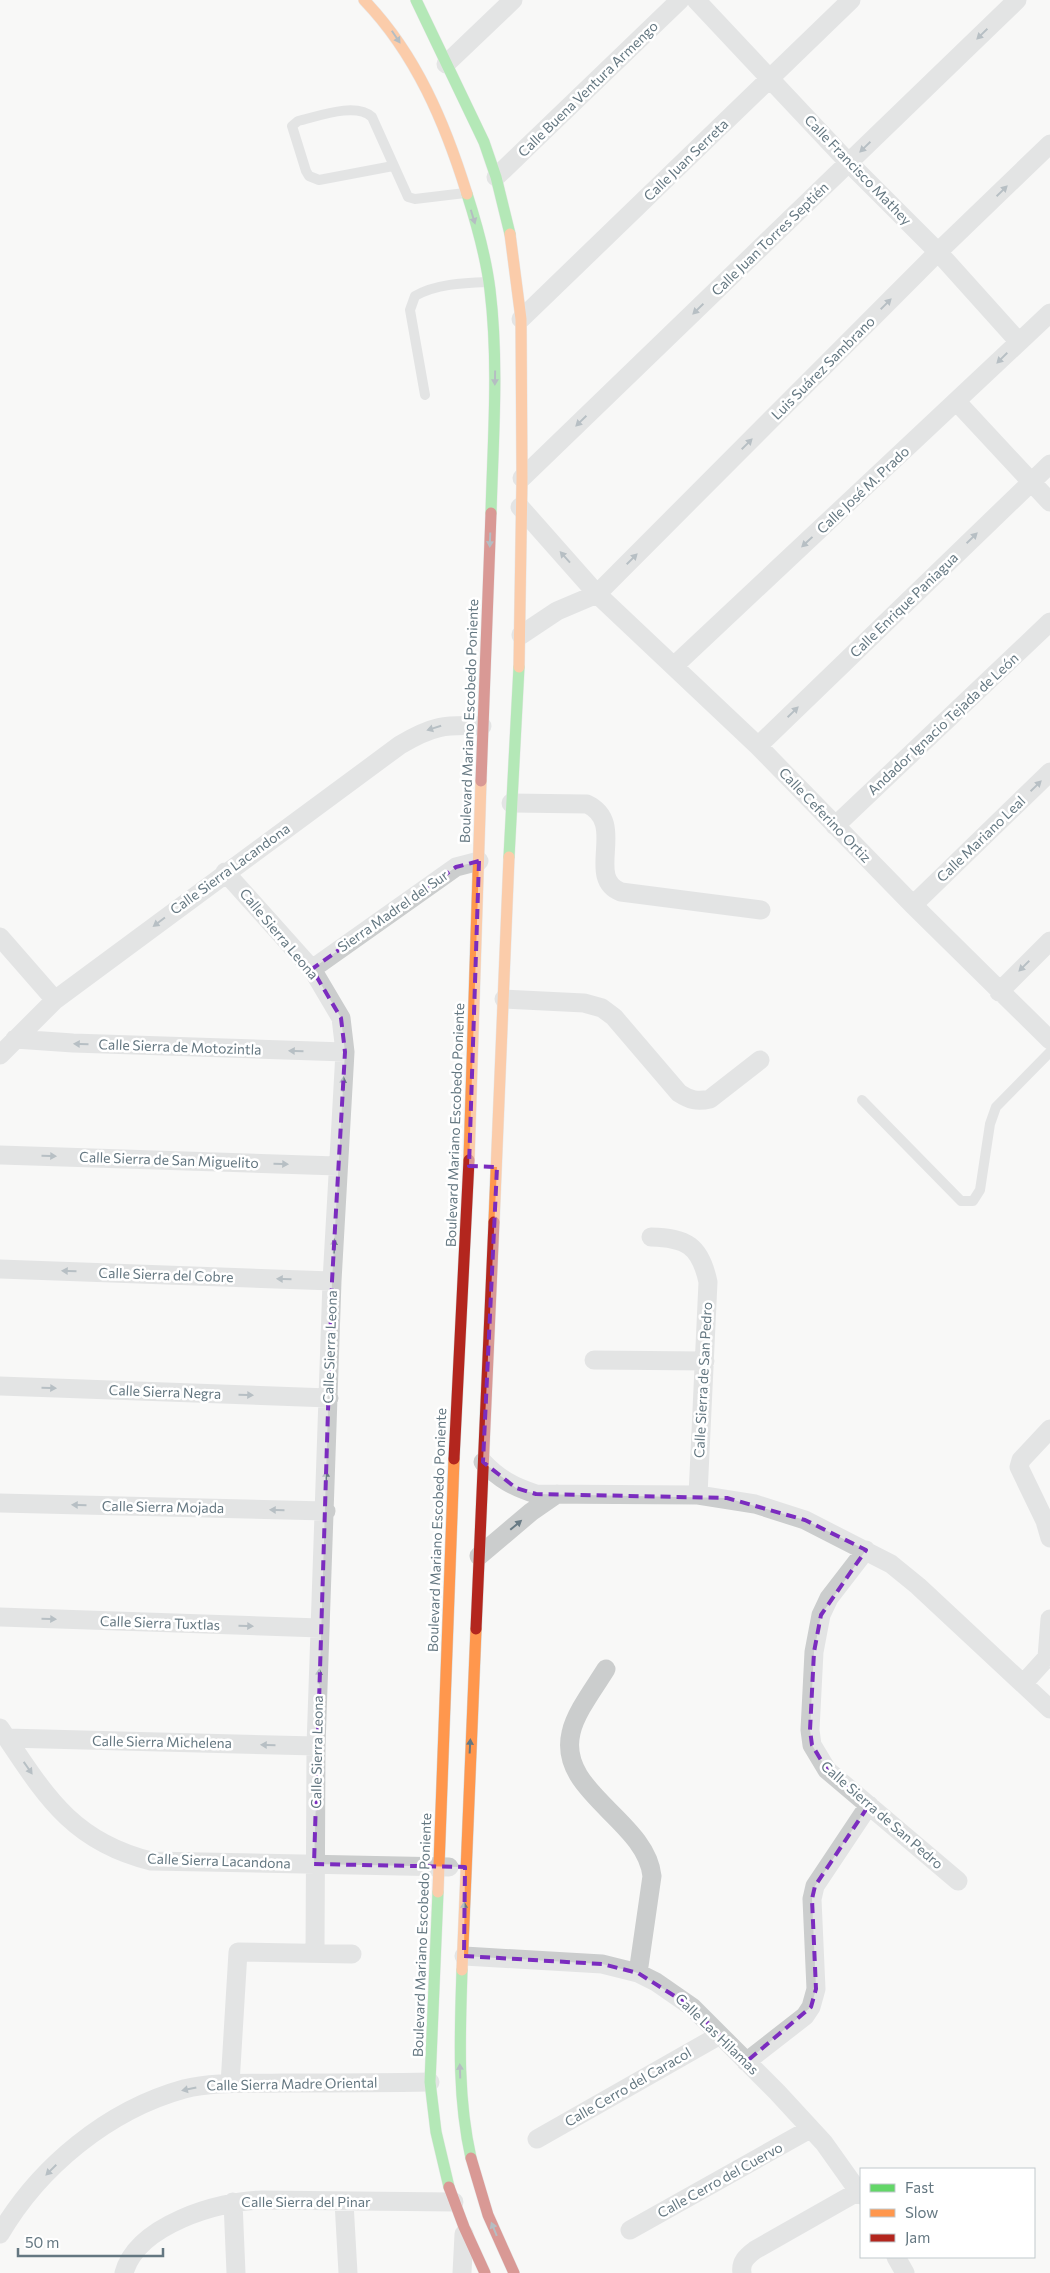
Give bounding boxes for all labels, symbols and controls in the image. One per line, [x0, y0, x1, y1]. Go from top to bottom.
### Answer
street label: Calle Buena Ventura Armengo [514, 17, 661, 160]
one-way arrow [976, 28, 988, 40]
one-way arrow [391, 30, 401, 43]
street label: Calle Francisco Mathey [801, 111, 915, 228]
street label: Calle Juan Serreta [640, 115, 731, 204]
one-way arrow [860, 141, 872, 153]
street label: Calle Juan Torres Septién [708, 178, 832, 299]
one-way arrow [996, 185, 1008, 197]
one-way arrow [470, 210, 478, 225]
one-way arrow [880, 299, 892, 311]
one-way arrow [692, 302, 704, 314]
street label: Luis Suárez Sambrano [767, 312, 878, 423]
one-way arrow [996, 352, 1008, 364]
one-way arrow [491, 370, 499, 386]
one-way arrow [575, 415, 587, 427]
one-way arrow [740, 438, 752, 450]
street label: Calle José M. Prado [813, 442, 912, 537]
one-way arrow [486, 532, 494, 548]
one-way arrow [966, 532, 978, 544]
one-way arrow [801, 536, 814, 547]
street label: Calle Enrique Paniagua [846, 549, 961, 661]
one-way arrow [559, 551, 570, 564]
one-way arrow [626, 553, 638, 565]
street label: Boulevard Mariano Escobedo Poniente [456, 599, 481, 843]
street label: Andador Ignacio Tejada de León [864, 649, 1022, 798]
one-way arrow [786, 706, 798, 718]
one-way arrow [426, 725, 441, 733]
street label: Calle Ceferino Ortiz [776, 764, 875, 866]
one-way arrow [1029, 780, 1041, 792]
street label: Calle Mariano Leal [933, 792, 1028, 885]
street label: Calle Sierra Lacandona [167, 819, 293, 918]
street label: Sierra Madrel del Sur [334, 866, 452, 955]
street label: Calle Sierra Leona [236, 885, 322, 983]
one-way arrow [152, 917, 166, 927]
one-way arrow [1019, 960, 1031, 972]
street label: Boulevard Mariano Escobedo Poniente [442, 1003, 467, 1247]
street label: Calle Sierra de Motozintla [98, 1035, 262, 1058]
one-way arrow [73, 1039, 89, 1047]
one-way arrow [288, 1046, 304, 1054]
one-way arrow [339, 1075, 347, 1091]
street label: Calle Sierra de San Miguelito [79, 1148, 259, 1171]
one-way arrow [41, 1153, 57, 1161]
one-way arrow [273, 1160, 289, 1168]
one-way arrow [330, 1238, 338, 1254]
street label: Calle Sierra del Cobre [98, 1264, 234, 1285]
one-way arrow [61, 1267, 77, 1275]
one-way arrow [275, 1275, 291, 1283]
street label: Calle Sierra Leona [319, 1290, 340, 1404]
street label: Calle Sierra de San Pedro [690, 1301, 715, 1459]
street label: Calle Sierra Negra [108, 1381, 222, 1402]
one-way arrow [41, 1384, 57, 1392]
one-way arrow [238, 1391, 254, 1399]
street label: Boulevard Mariano Escobedo Poniente [424, 1408, 449, 1652]
one-way arrow [322, 1470, 330, 1486]
street label: Calle Sierra Mojada [102, 1497, 224, 1516]
one-way arrow [71, 1501, 87, 1509]
one-way arrow [269, 1506, 285, 1514]
one-way arrow [509, 1519, 522, 1530]
street label: Calle Sierra Tuxtlas [100, 1612, 220, 1633]
one-way arrow [41, 1615, 57, 1623]
one-way arrow [238, 1622, 254, 1630]
one-way arrow [315, 1667, 323, 1683]
street label: Calle Sierra Leona [307, 1695, 326, 1809]
street label: Calle Sierra Michelena [92, 1732, 232, 1751]
one-way arrow [467, 1738, 475, 1754]
one-way arrow [260, 1741, 276, 1749]
street label: Calle Sierra de San Pedro [818, 1757, 947, 1872]
one-way arrow [23, 1761, 33, 1775]
street label: Boulevard Mariano Escobedo Poniente [409, 1813, 434, 2057]
street label: Calle Sierra Lacandona [147, 1849, 291, 1872]
one-way arrow [460, 1900, 468, 1916]
street label: Calle Las Hilamas [672, 1990, 763, 2078]
street label: Calle Cerro del Caracol [561, 2043, 694, 2130]
one-way arrow [455, 2063, 463, 2079]
street label: Calle Sierra Madre Oriental [206, 2074, 378, 2093]
one-way arrow [181, 2085, 197, 2093]
street label: Calle Cerro del Cuervo [654, 2138, 785, 2221]
one-way arrow [46, 2164, 58, 2176]
legend [860, 2168, 1035, 2258]
text: Fast [905, 2178, 934, 2196]
street label: Calle Sierra del Pinar [241, 2193, 371, 2210]
text: Slow [905, 2203, 938, 2221]
one-way arrow [490, 2221, 498, 2236]
scale bar [18, 2226, 162, 2258]
text: Jam [905, 2228, 930, 2246]
text: 50 m [25, 2233, 59, 2251]

